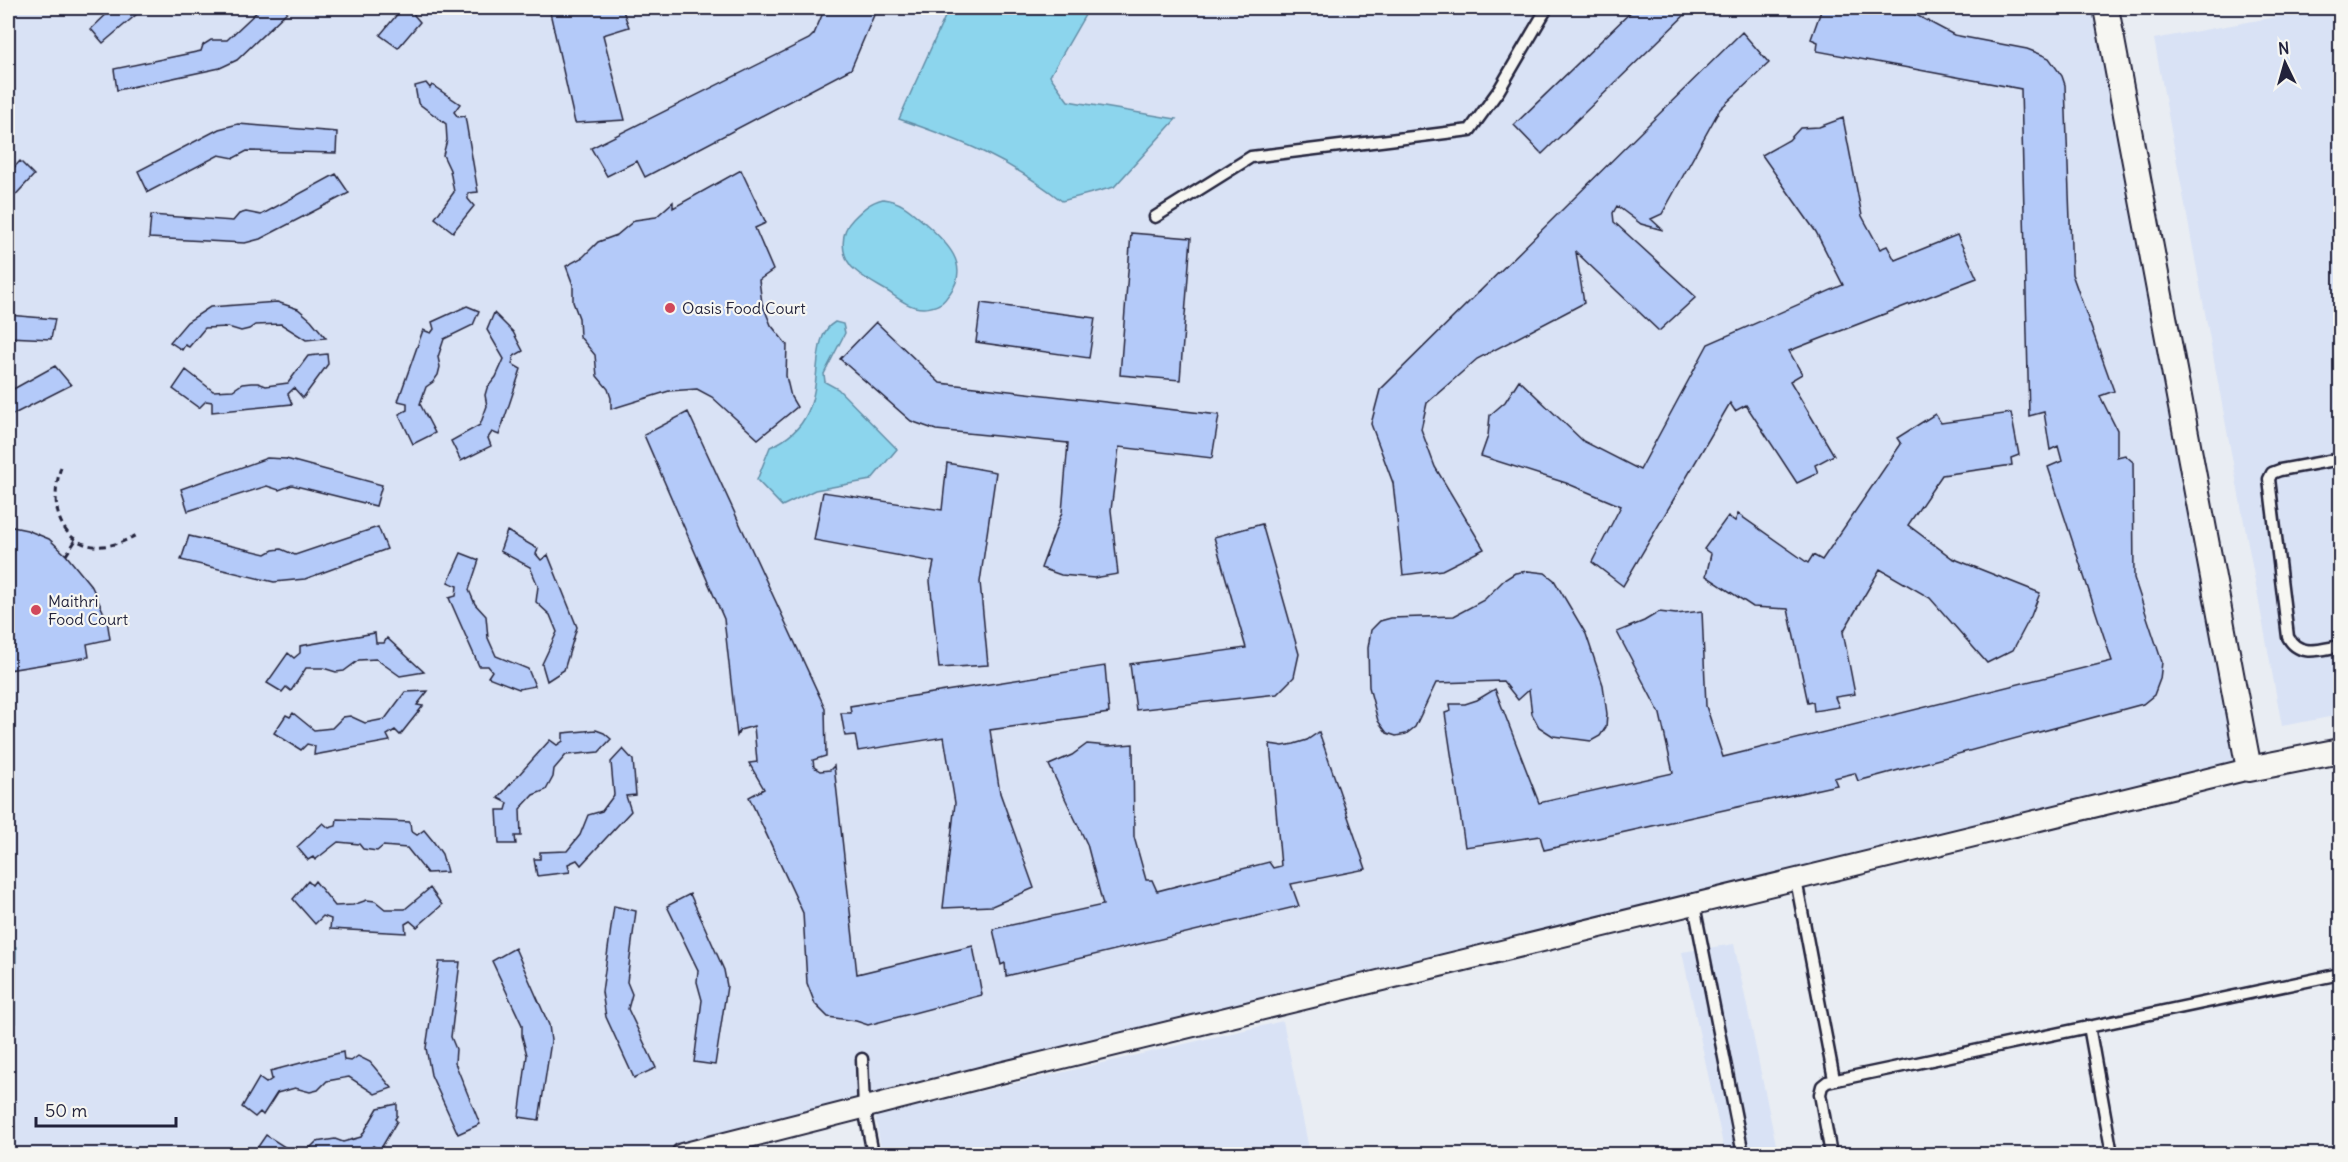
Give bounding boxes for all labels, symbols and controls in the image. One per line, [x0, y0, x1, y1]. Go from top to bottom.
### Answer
north arrow [2255, 33, 2315, 93]
text: N [2277, 38, 2290, 59]
place label: Oasis Food Court [682, 298, 806, 318]
marker: Oasis Food Court [663, 301, 677, 315]
place label: Maithri Food Court [48, 591, 129, 629]
marker: Maithri Food Court [29, 603, 43, 617]
scale bar [36, 1090, 176, 1128]
text: 50 m [45, 1099, 87, 1122]

